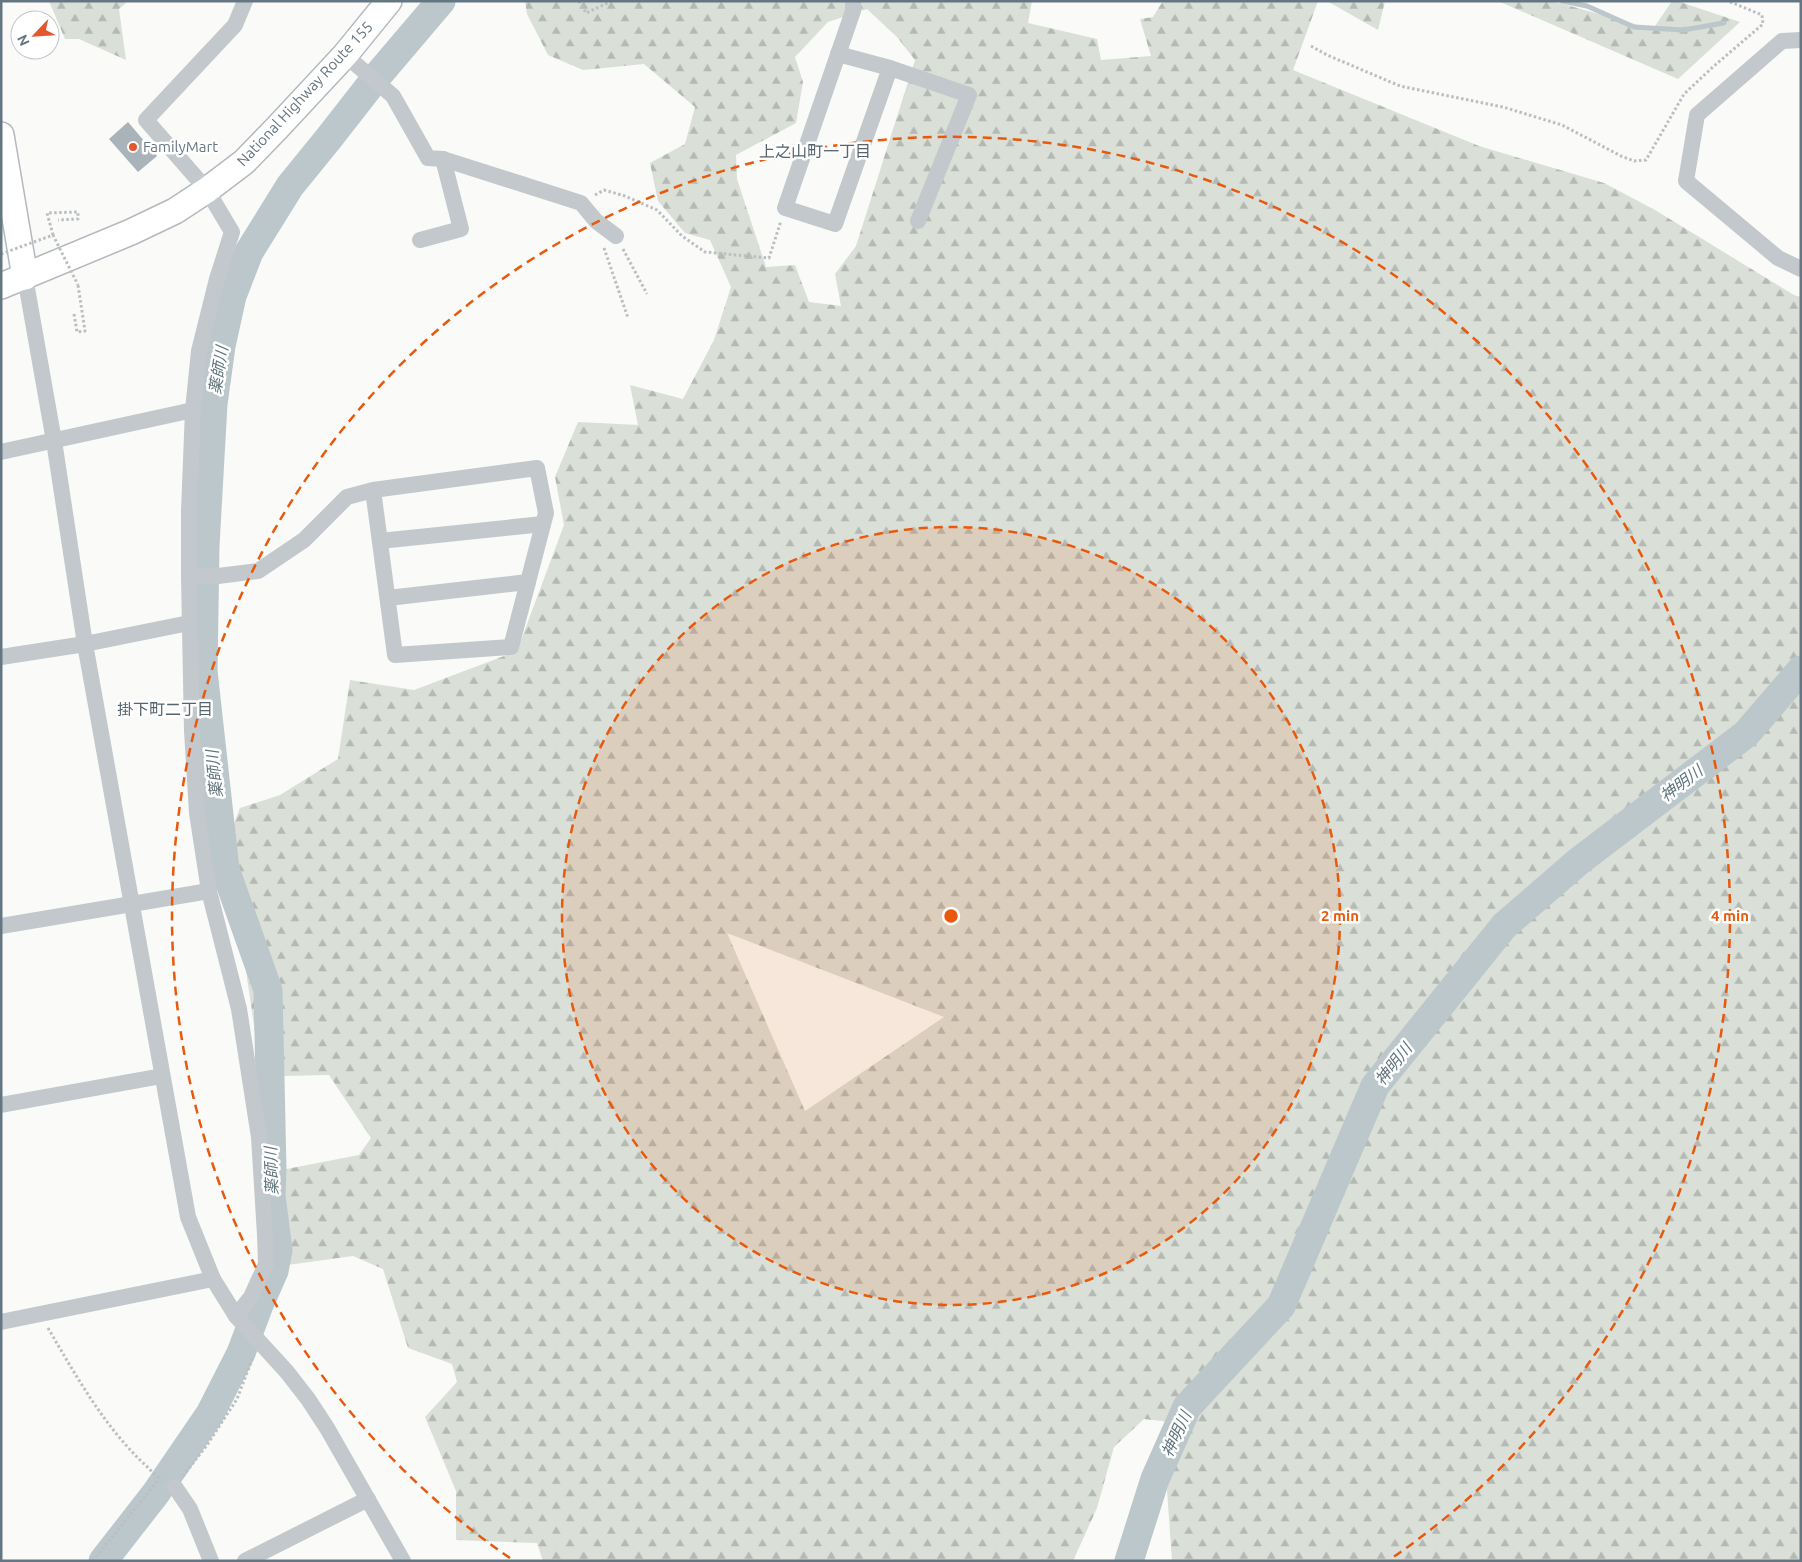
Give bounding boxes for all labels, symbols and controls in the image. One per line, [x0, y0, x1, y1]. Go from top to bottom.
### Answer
north arrow [10, 10, 60, 60]
street label: National Highway Route 155 [233, 18, 376, 169]
text: N [14, 32, 33, 49]
place label: FamilyMart [143, 138, 218, 155]
marker: FamilyMart [127, 141, 139, 153]
district label: 上之山町一丁目 [759, 142, 871, 160]
water label: 薬師川 [205, 343, 231, 395]
district label: 掛下町二丁目 [117, 700, 213, 718]
water label: 薬師川 [202, 747, 225, 799]
water label: 神明川 [1656, 760, 1707, 805]
centre of rings [942, 907, 960, 925]
text: 2 min [1321, 907, 1359, 924]
text: 4 min [1711, 907, 1749, 924]
water label: 神明川 [1371, 1038, 1416, 1088]
water label: 薬師川 [261, 1145, 281, 1195]
water label: 神明川 [1158, 1407, 1195, 1460]

